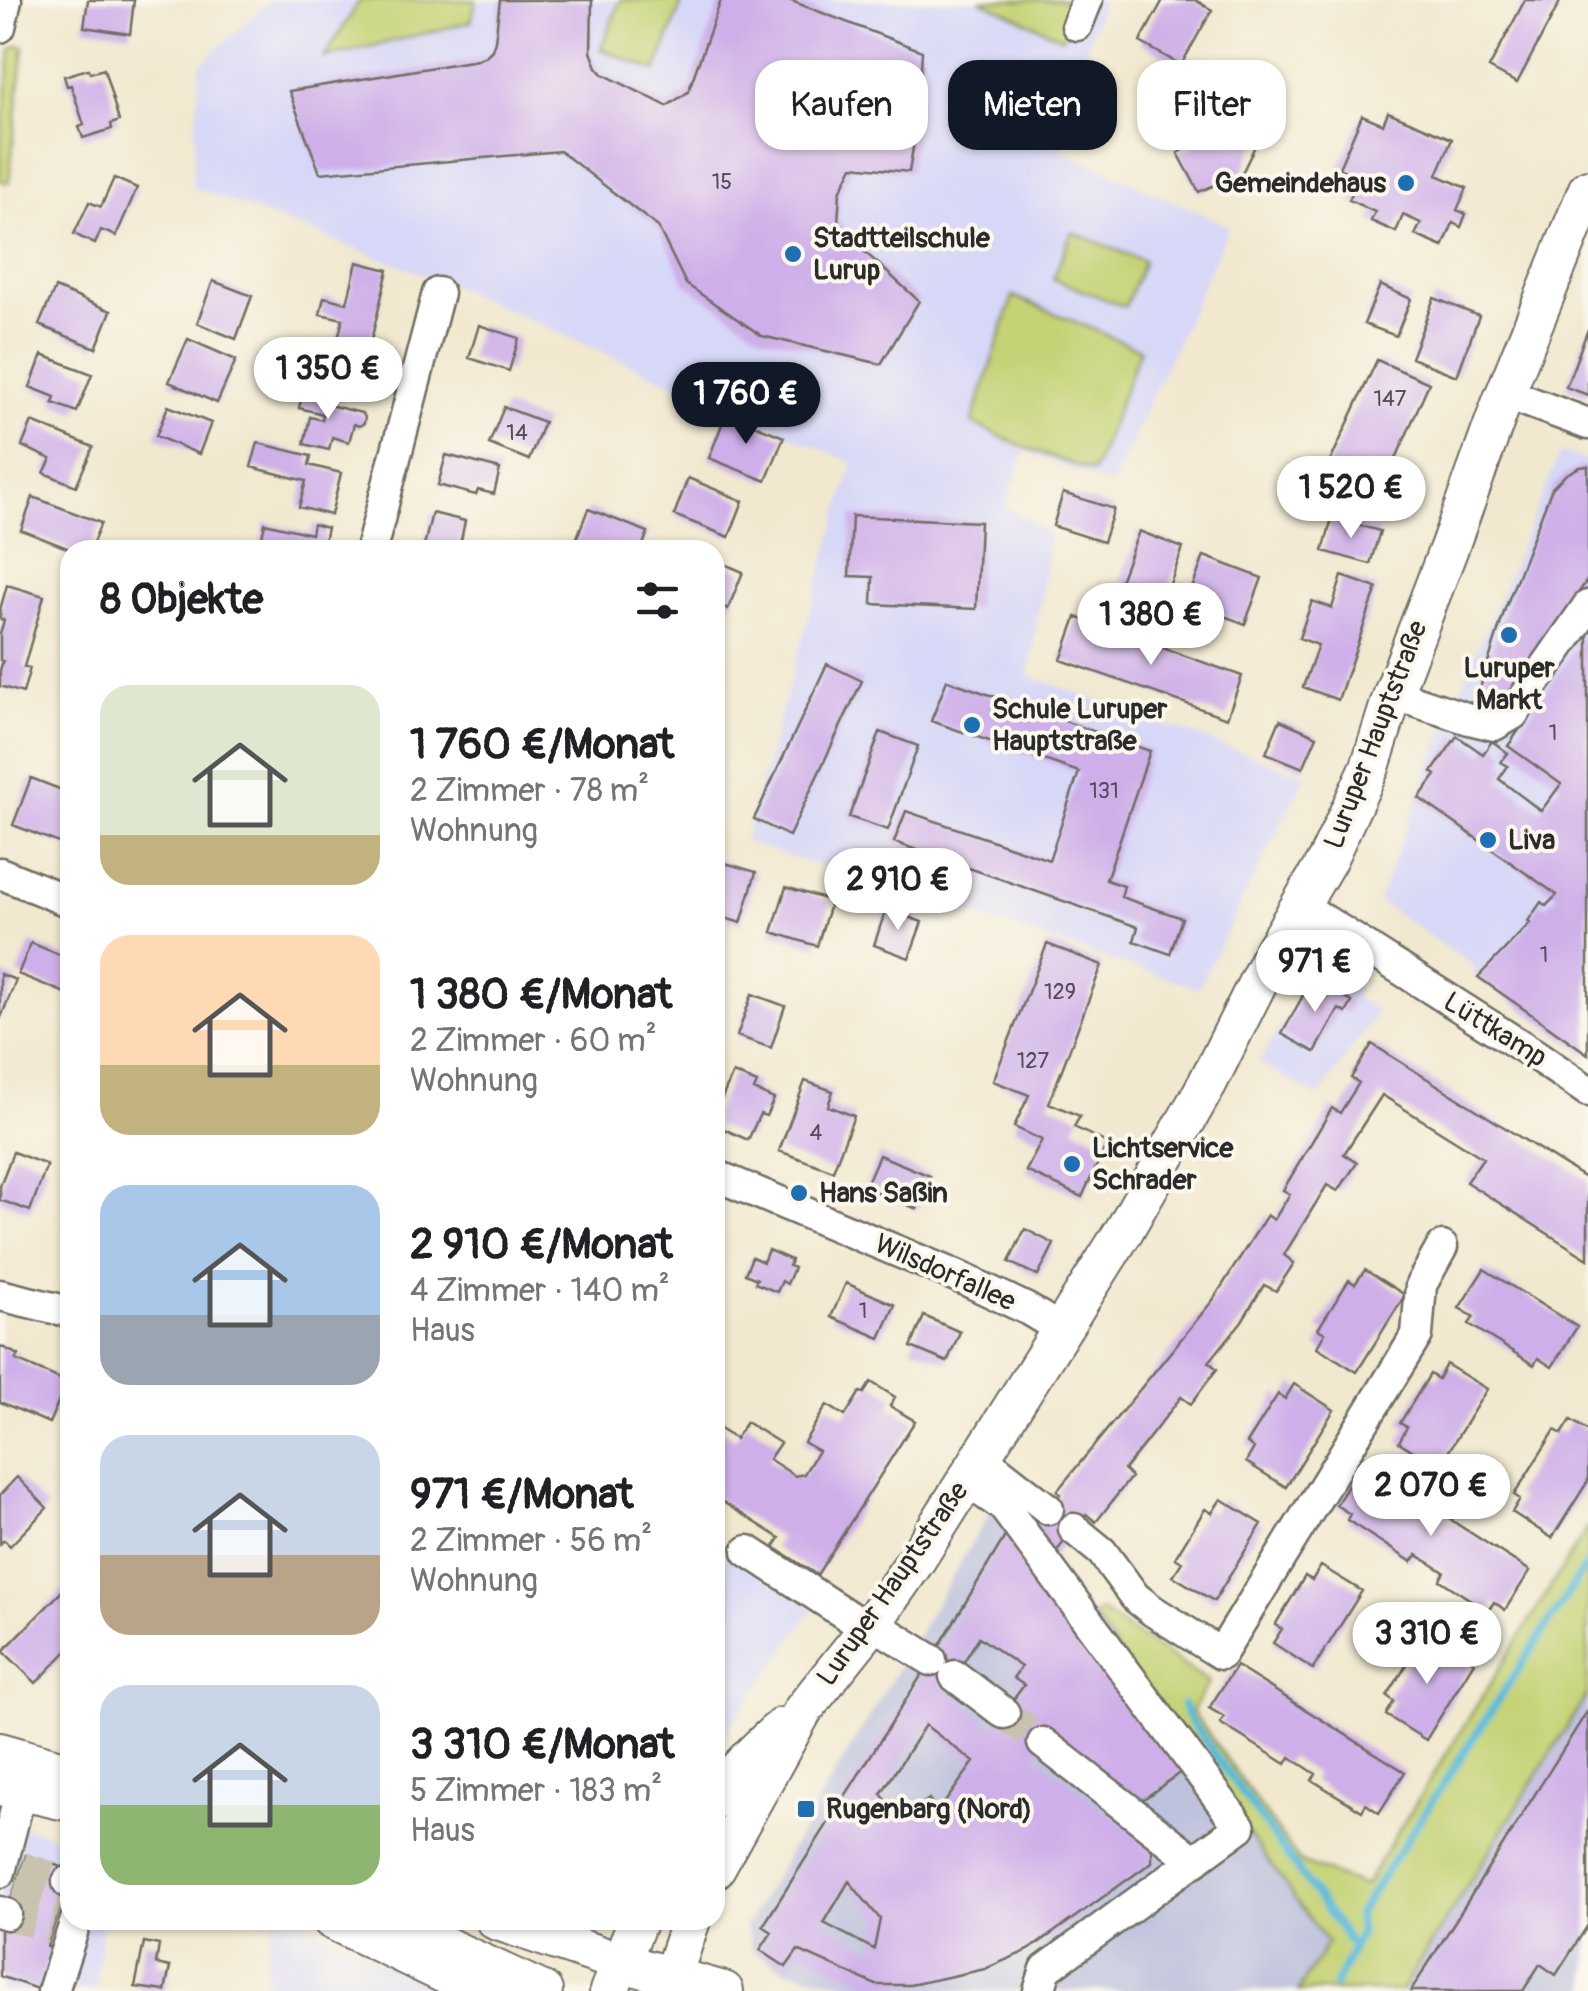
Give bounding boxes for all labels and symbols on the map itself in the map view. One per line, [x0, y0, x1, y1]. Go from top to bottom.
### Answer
place label: Gemeindehaus [1215, 166, 1386, 201]
house number: 15 [712, 168, 732, 196]
marker: Gemeindehaus [1395, 172, 1417, 194]
place label: Stadtteilschule Lurup [813, 221, 991, 288]
marker: Stadtteilschule Lurup [782, 243, 804, 265]
pin: 1 350 € [236, 337, 420, 422]
pin: 1 760 € [654, 362, 838, 447]
house number: 147 [1373, 385, 1407, 413]
house number: 14 [506, 419, 528, 447]
pin: 1 520 € [1259, 456, 1443, 541]
pin: 1 380 € [1059, 583, 1243, 668]
street label: Luruper Hauptstraße [1316, 616, 1436, 854]
marker: Luruper Markt [1498, 624, 1520, 646]
place label: Luruper Markt [1464, 651, 1555, 718]
place label: Schule Luruper Hauptstraße [992, 692, 1168, 759]
marker: Schule Luruper Hauptstraße [961, 714, 983, 736]
house number: 1 [1549, 719, 1557, 747]
house number: 131 [1089, 777, 1119, 805]
place label: Liva [1508, 823, 1555, 858]
marker: Liva [1477, 829, 1499, 851]
pin: 2 910 € [806, 848, 990, 933]
pin: 971 € [1245, 930, 1385, 1015]
house number: 1 [1540, 941, 1548, 969]
house number: 129 [1044, 978, 1076, 1006]
street label: Lüttkamp [1437, 985, 1553, 1075]
house number: 127 [1017, 1047, 1050, 1075]
house number: 4 [810, 1119, 823, 1147]
place label: Lichtservice Schrader [1092, 1131, 1235, 1198]
marker: Lichtservice Schrader [1061, 1153, 1083, 1175]
place label: Hans Saßin [819, 1176, 948, 1211]
marker: Hans Saßin [788, 1182, 810, 1204]
street label: Wilsdorfallee [869, 1226, 1021, 1320]
house number: 1 [859, 1297, 867, 1325]
pin: 2 070 € [1339, 1454, 1523, 1539]
street label: Luruper Hauptstraße [809, 1475, 977, 1693]
pin: 3 310 € [1335, 1602, 1519, 1687]
place label: Rugenbarg (Nord) [826, 1792, 1032, 1827]
marker: Rugenbarg (Nord) [795, 1798, 817, 1820]

